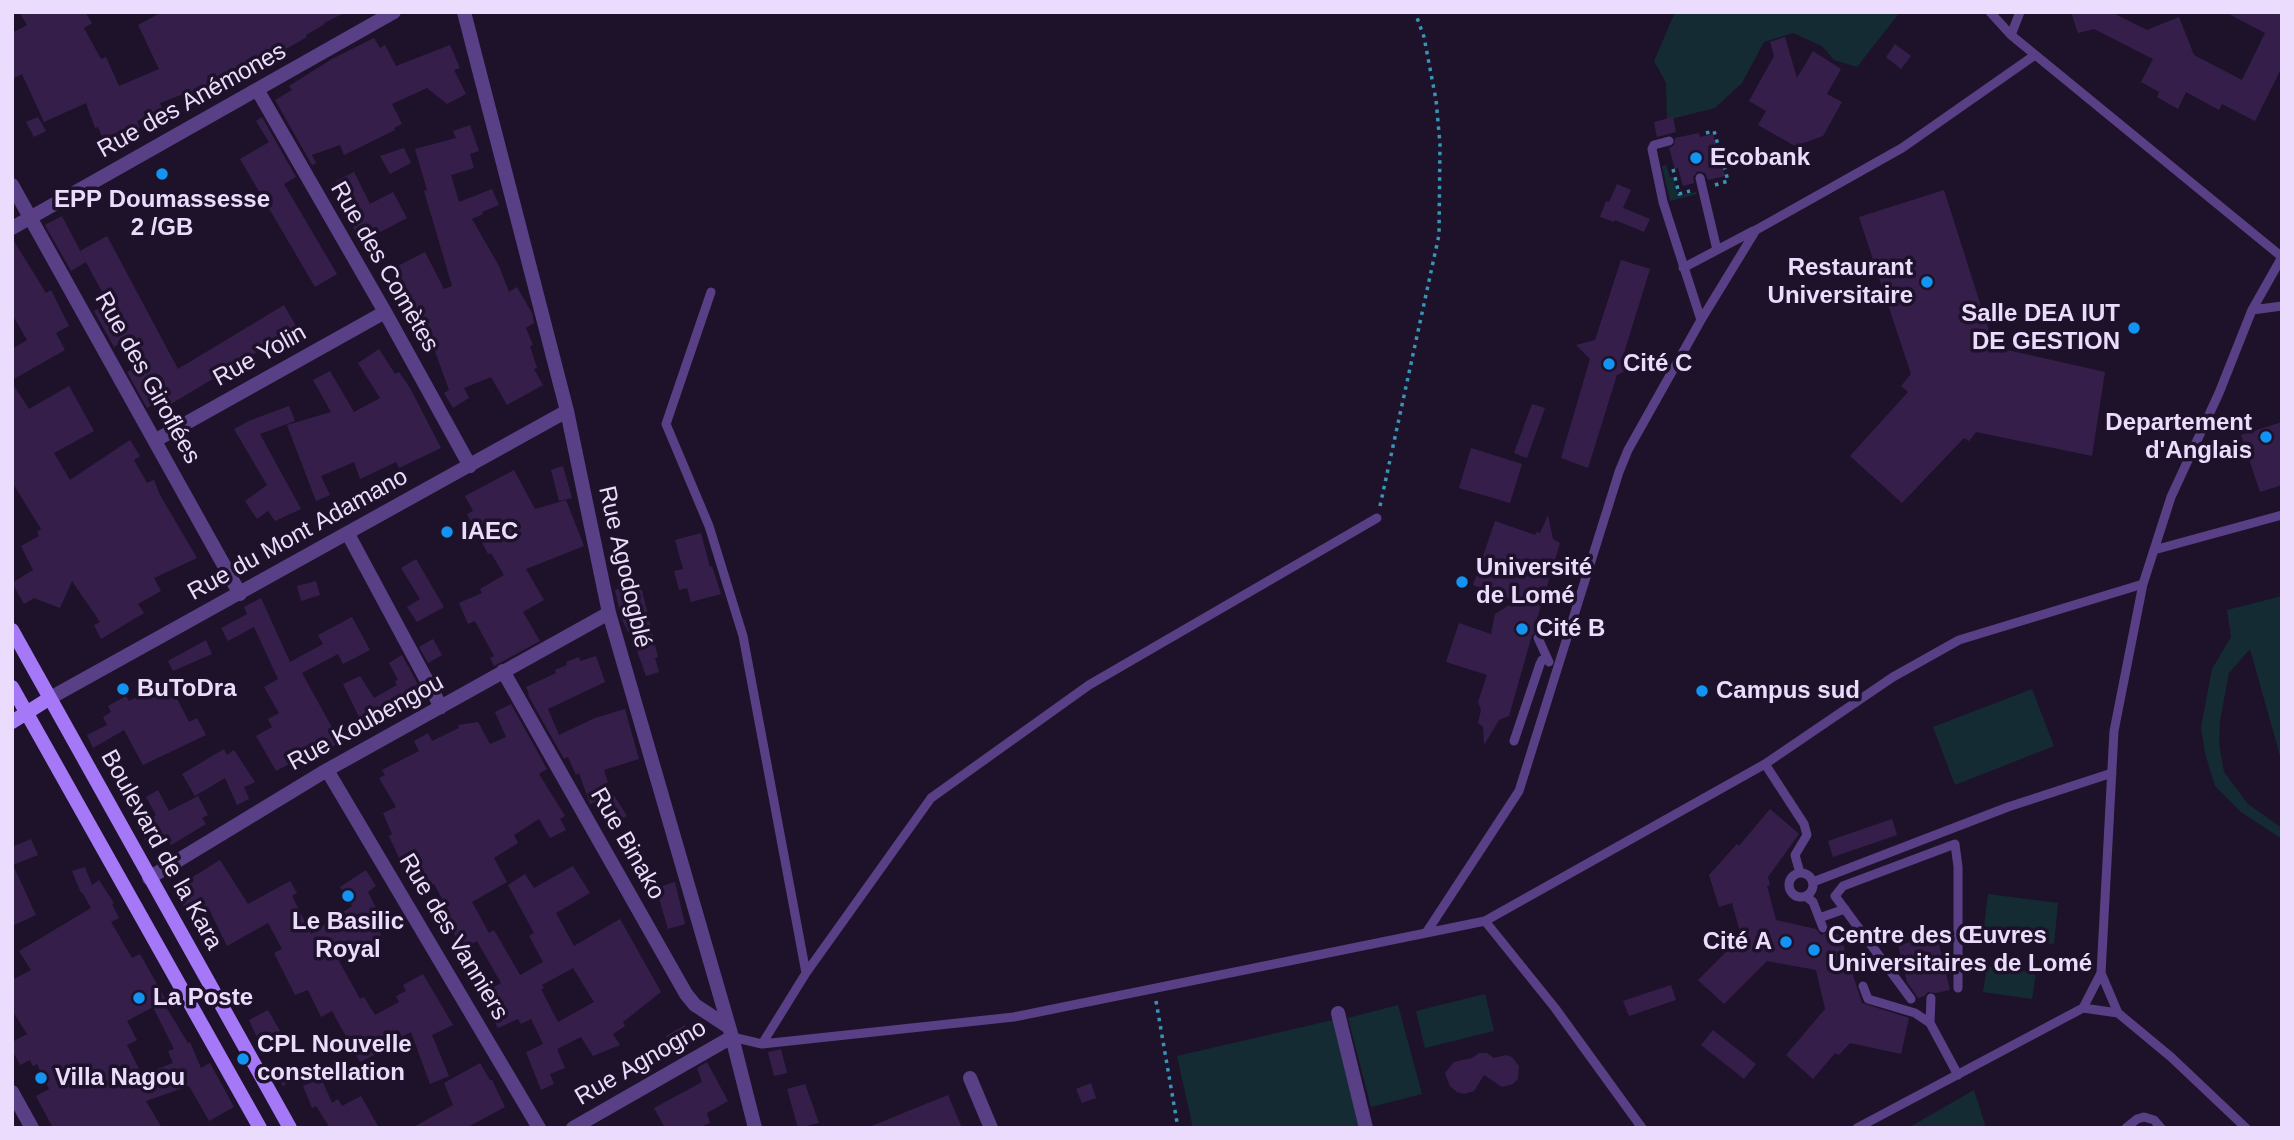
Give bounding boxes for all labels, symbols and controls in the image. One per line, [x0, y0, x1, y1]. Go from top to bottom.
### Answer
street label: Rue des Anémones [93, 37, 291, 165]
place label: Ecobank [1710, 144, 1810, 172]
marker: Ecobank [1688, 150, 1704, 166]
marker: EPP Doumassesse 2 /GB [154, 166, 170, 182]
street label: Rue des Comètes [324, 177, 444, 357]
place label: EPP Doumassesse 2 /GB [54, 186, 270, 242]
place label: Restaurant Universitaire [1768, 254, 1913, 310]
marker: Restaurant Universitaire [1919, 274, 1935, 290]
street label: Rue des Giroflées [88, 287, 206, 469]
place label: Salle DEA IUT DE GESTION [1961, 300, 2120, 356]
street label: Rue Yolin [208, 319, 312, 393]
marker: Salle DEA IUT DE GESTION [2126, 320, 2142, 336]
place label: Cité C [1623, 350, 1692, 378]
marker: Cité C [1601, 356, 1617, 372]
place label: Departement d'Anglais [2105, 409, 2252, 465]
marker: Departement d'Anglais [2258, 429, 2274, 445]
street label: Rue du Mont Adamano [183, 463, 413, 607]
street label: Rue Agodogblé [591, 483, 657, 651]
place label: IAEC [461, 518, 518, 546]
marker: IAEC [439, 524, 455, 540]
place label: Université de Lomé [1476, 554, 1592, 610]
marker: Université de Lomé [1454, 574, 1470, 590]
place label: Cité B [1536, 615, 1605, 643]
marker: Cité B [1514, 621, 1530, 637]
street label: Rue Koubengou [283, 668, 449, 778]
place label: BuToDra [137, 675, 237, 703]
place label: Campus sud [1716, 677, 1860, 705]
marker: BuToDra [115, 681, 131, 697]
marker: Campus sud [1694, 683, 1710, 699]
street label: Boulevard de la Kara [94, 745, 228, 955]
street label: Rue Binako [584, 783, 670, 905]
street label: Rue des Vanniers [392, 849, 514, 1025]
marker: Le Basilic Royal [340, 888, 356, 904]
place label: Le Basilic Royal [292, 908, 404, 964]
place label: Centre des Œuvres Universitaires de Lomé [1828, 922, 2092, 978]
place label: Cité A [1703, 928, 1772, 956]
marker: Cité A [1778, 934, 1794, 950]
marker: Centre des Œuvres Universitaires de Lomé [1806, 942, 1822, 958]
place label: La Poste [153, 984, 253, 1012]
marker: La Poste [131, 990, 147, 1006]
street label: Rue Agnogno [570, 1014, 712, 1112]
place label: CPL Nouvelle constellation [257, 1031, 412, 1087]
marker: CPL Nouvelle constellation [235, 1051, 251, 1067]
place label: Villa Nagou [55, 1064, 185, 1092]
marker: Villa Nagou [33, 1070, 49, 1086]

